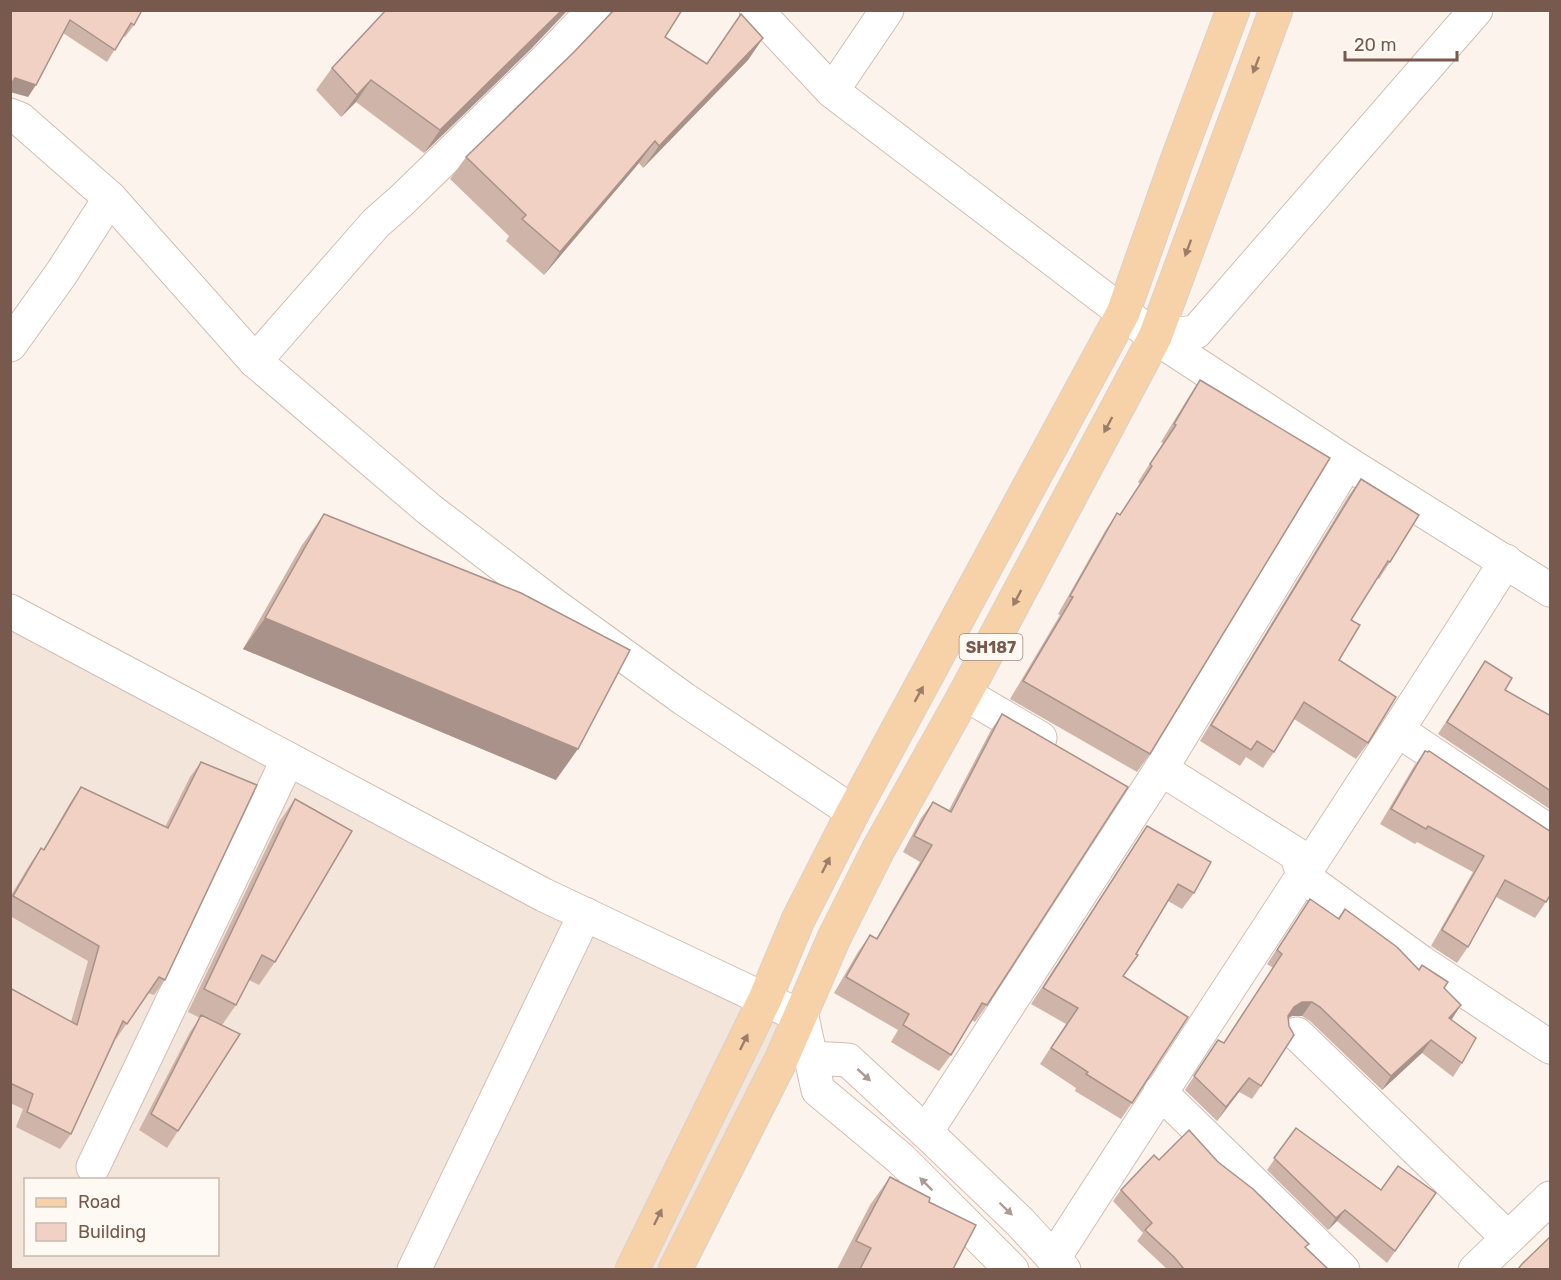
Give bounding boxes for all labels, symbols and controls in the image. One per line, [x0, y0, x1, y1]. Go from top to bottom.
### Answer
scale bar [1345, 24, 1458, 62]
text: 20 m [1354, 34, 1396, 56]
one-way arrow [1251, 56, 1260, 74]
one-way arrow [1182, 239, 1192, 257]
one-way arrow [1103, 417, 1113, 434]
one-way arrow [1012, 590, 1022, 607]
road number: SH187 [960, 634, 1022, 660]
one-way arrow [913, 685, 923, 702]
one-way arrow [821, 857, 831, 874]
one-way arrow [739, 1033, 749, 1050]
one-way arrow [856, 1068, 871, 1081]
one-way arrow [920, 1177, 934, 1191]
legend [24, 1178, 219, 1256]
text: Road [78, 1191, 121, 1213]
one-way arrow [999, 1201, 1013, 1215]
one-way arrow [652, 1208, 662, 1226]
text: Building [78, 1221, 146, 1243]

